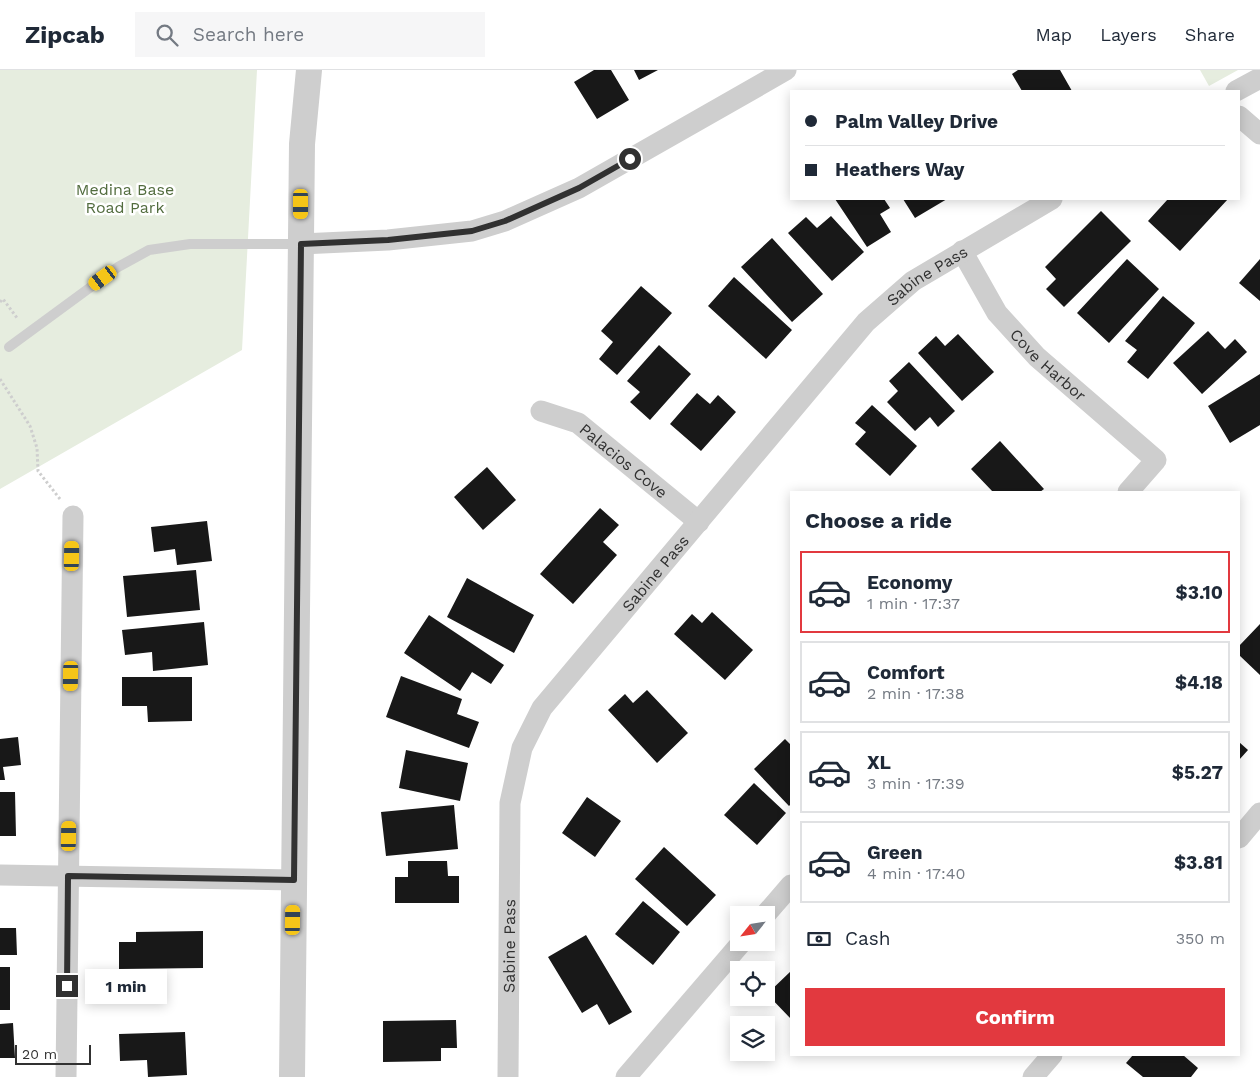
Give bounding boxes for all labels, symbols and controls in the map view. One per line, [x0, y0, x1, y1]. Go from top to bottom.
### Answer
search box [135, 12, 485, 57]
text: Zipcab [25, 21, 105, 49]
icon: search [153, 21, 181, 49]
text: Search here [193, 23, 304, 46]
text: Map [1035, 24, 1072, 45]
text: Layers [1100, 24, 1157, 45]
text: Share [1185, 24, 1235, 45]
text: Palm Valley Drive [835, 110, 998, 133]
route start [619, 148, 641, 170]
text: Heathers Way [835, 158, 964, 181]
park label: Medina Base Road Park [76, 180, 174, 217]
car [293, 189, 308, 219]
street label: Sabine Pass [883, 242, 971, 310]
car [86, 263, 119, 293]
street label: Cove Harbor [1006, 325, 1090, 405]
street label: Palacios Cove [576, 419, 671, 502]
text: Choose a ride [805, 508, 952, 533]
street label: Sabine Pass [618, 532, 693, 616]
car [64, 541, 79, 571]
icon: car [807, 570, 852, 615]
text: Economy [867, 571, 952, 594]
text: $3.10 [1176, 581, 1223, 604]
text: 1 min · 17:37 [867, 594, 960, 613]
icon: car [807, 660, 852, 705]
car [63, 661, 78, 691]
text: Comfort [867, 661, 945, 684]
text: $4.18 [1175, 671, 1223, 694]
text: 2 min · 17:38 [867, 684, 965, 703]
icon: car [807, 750, 852, 795]
text: XL [867, 751, 891, 774]
text: $5.27 [1172, 761, 1223, 784]
text: 3 min · 17:39 [867, 774, 965, 793]
car [61, 821, 76, 851]
icon: car [807, 840, 852, 885]
text: Green [867, 841, 923, 864]
text: $3.81 [1174, 851, 1223, 874]
text: 4 min · 17:40 [867, 864, 966, 883]
street label: Sabine Pass [500, 899, 519, 993]
car [285, 905, 300, 935]
north arrow [730, 906, 775, 951]
map controls [730, 906, 775, 1061]
icon: cash [805, 925, 833, 953]
text: Cash [845, 927, 891, 950]
text: 350 m [1176, 929, 1225, 948]
button: locate [730, 961, 775, 1006]
callout: 1 min [84, 968, 167, 1004]
route end [56, 975, 78, 997]
text: 1 min [105, 977, 147, 996]
button: Confirm [805, 988, 1225, 1046]
button: layers [730, 1016, 775, 1061]
scale bar [15, 1042, 91, 1065]
text: 20 m [22, 1046, 57, 1062]

